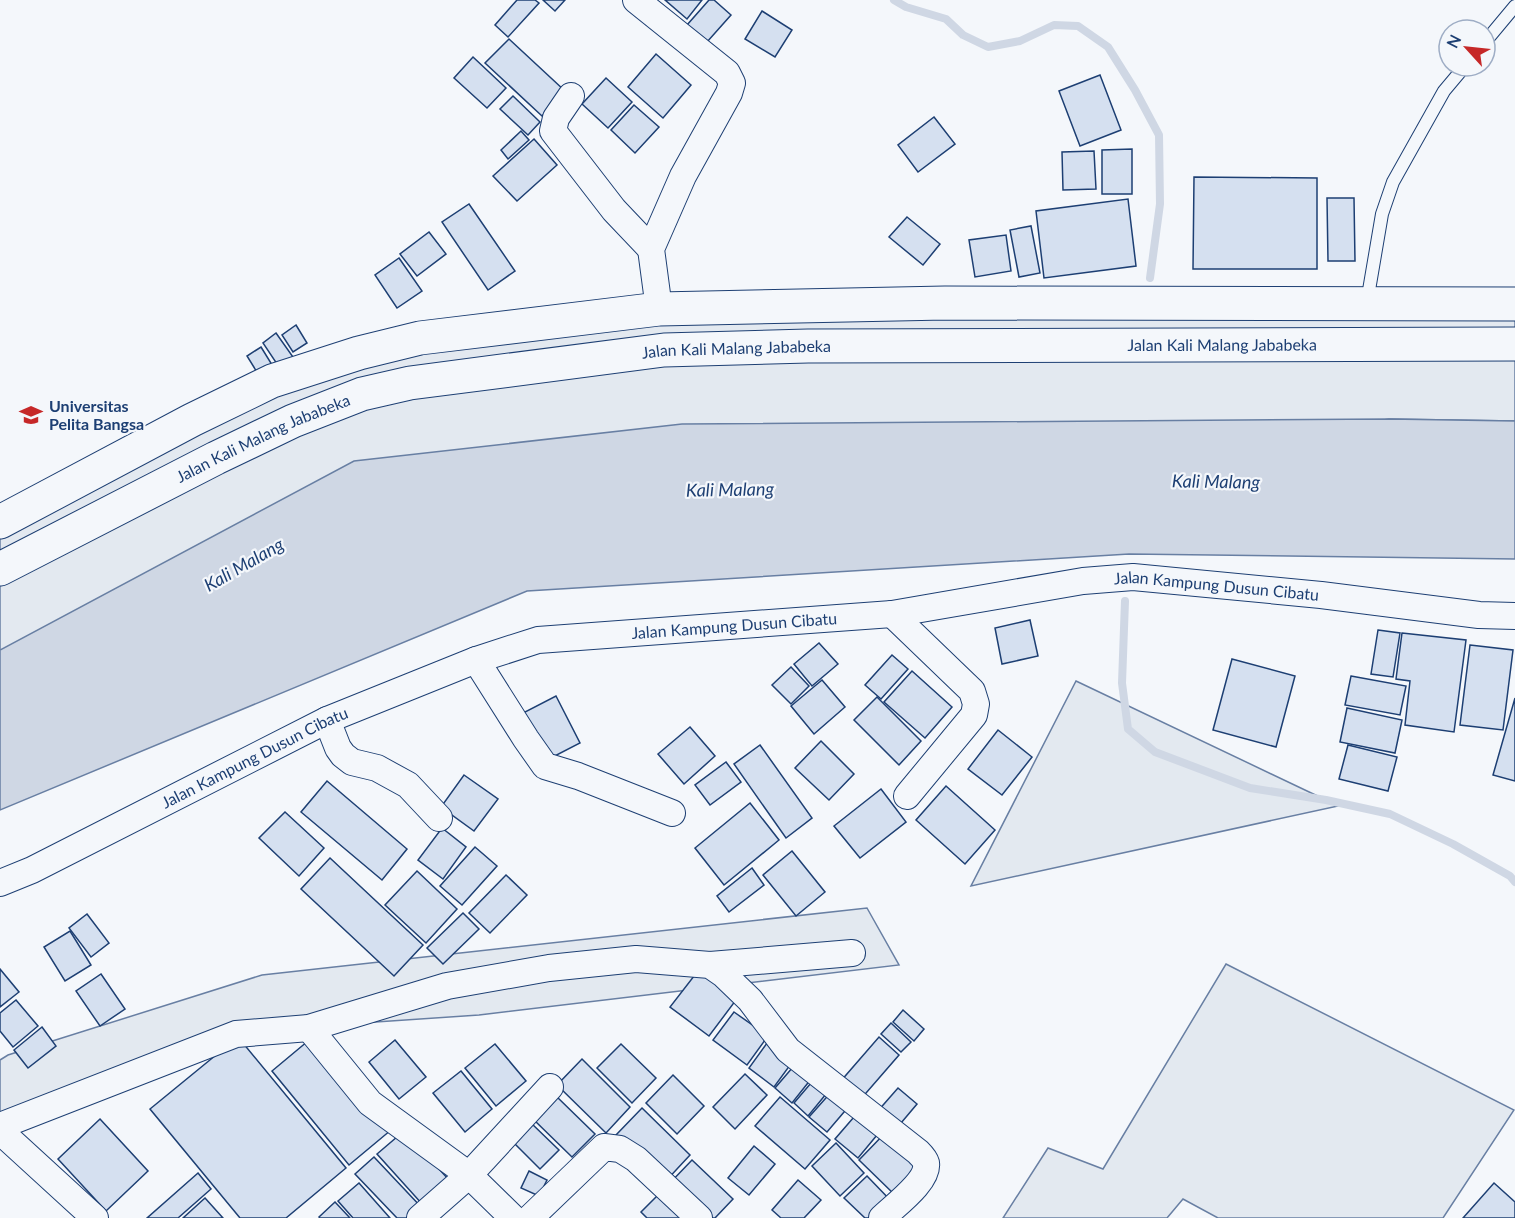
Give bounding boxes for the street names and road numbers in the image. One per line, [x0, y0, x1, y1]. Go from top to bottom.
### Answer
street label: Jalan Kali Malang Jababeka [1127, 335, 1317, 354]
street label: Jalan Kali Malang Jababeka [640, 336, 831, 362]
street label: Jalan Kali Malang Jababeka [173, 390, 353, 486]
street label: Jalan Kampung Dusun Cibatu [1113, 567, 1320, 604]
street label: Jalan Kampung Dusun Cibatu [631, 608, 838, 642]
street label: Jalan Kampung Dusun Cibatu [158, 703, 350, 812]

